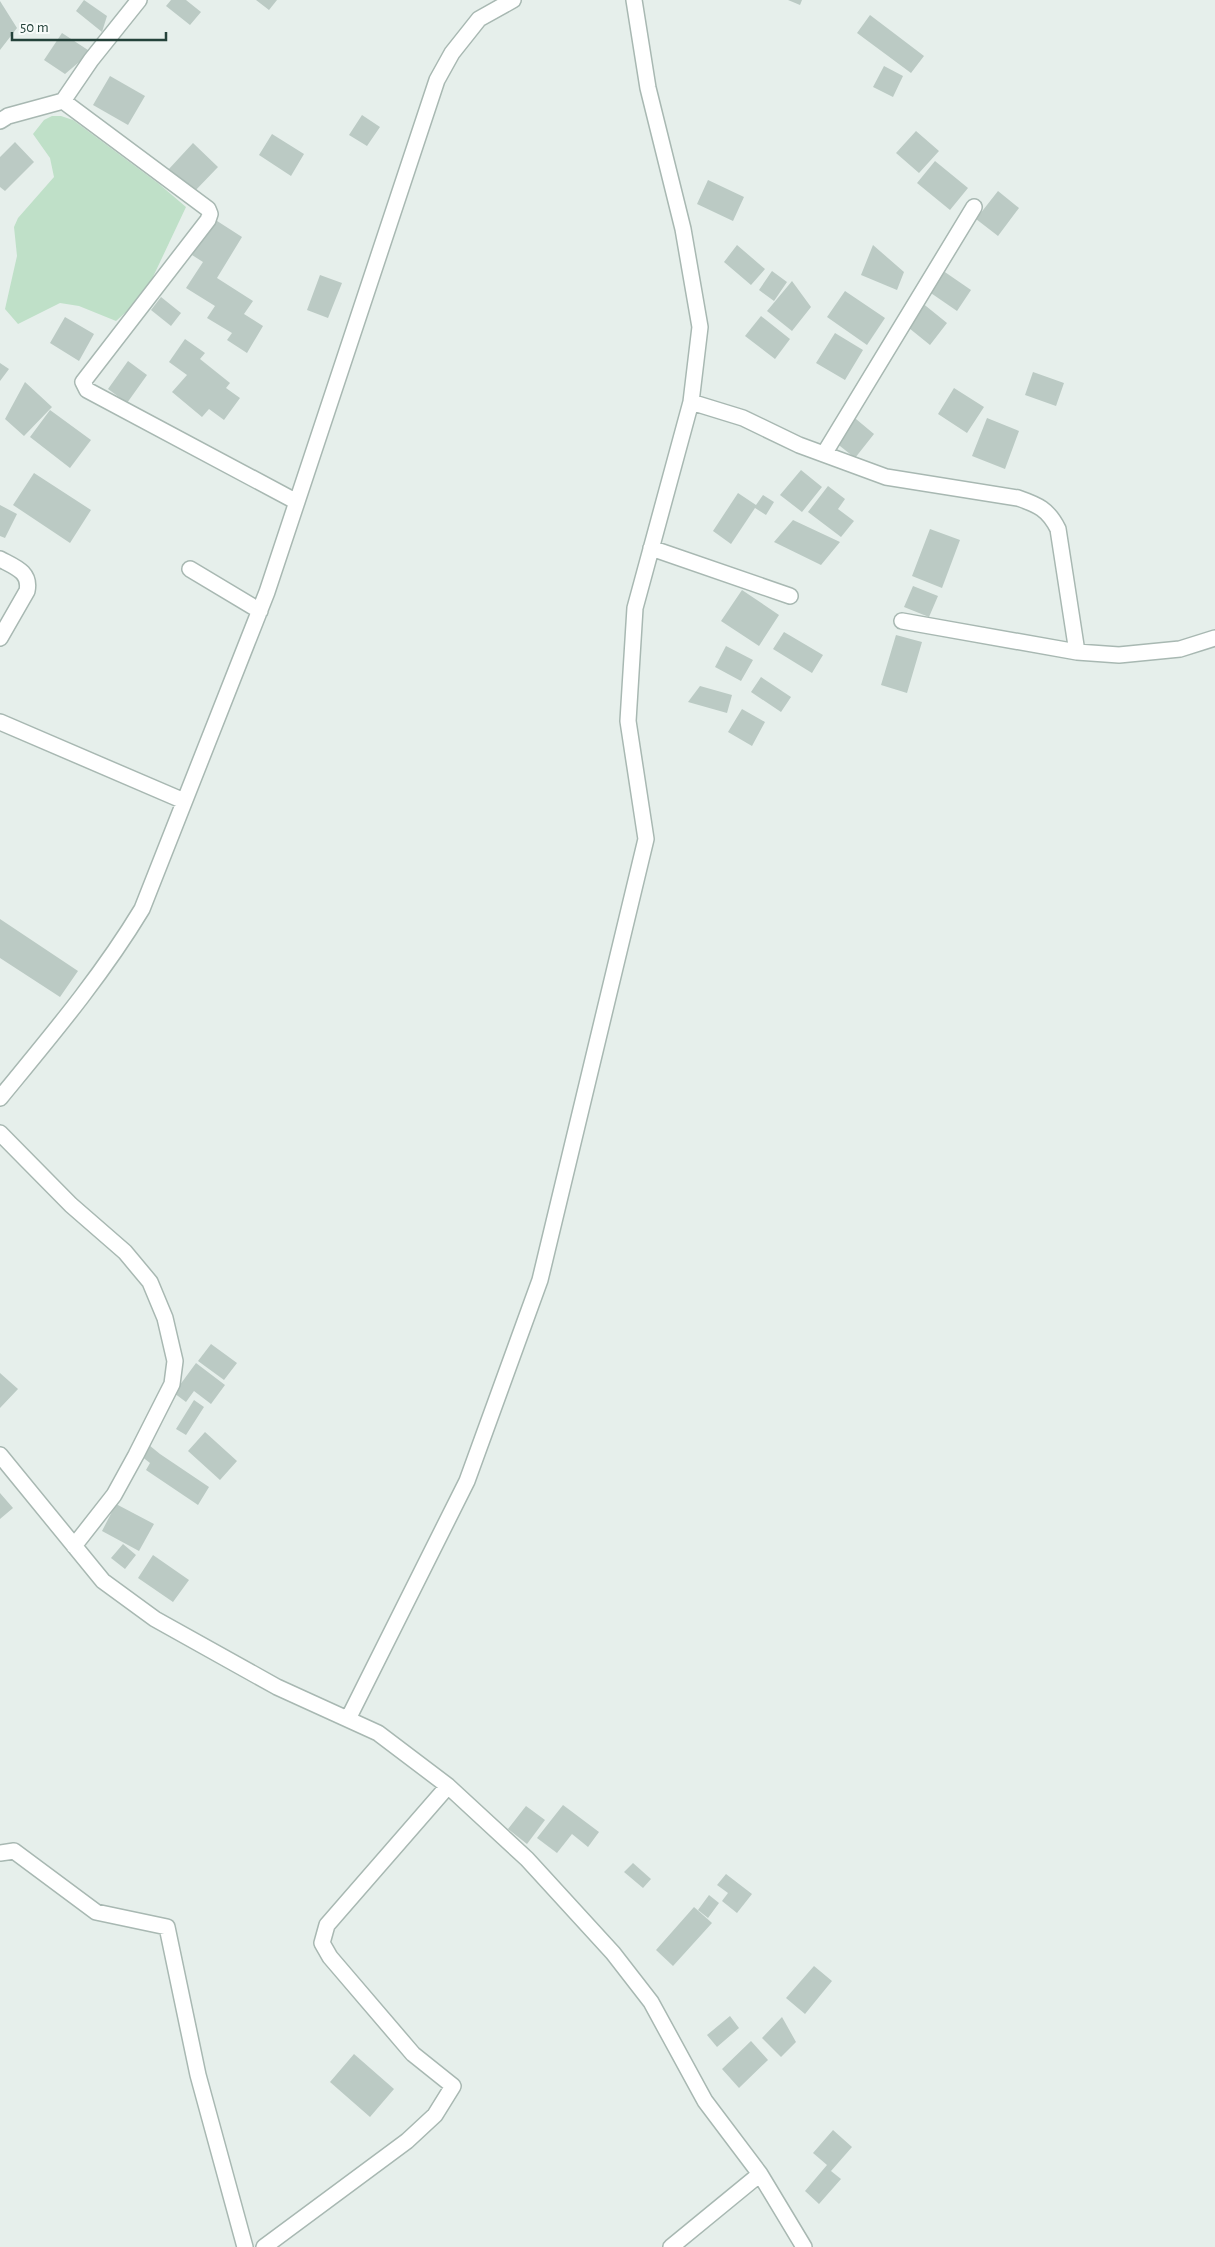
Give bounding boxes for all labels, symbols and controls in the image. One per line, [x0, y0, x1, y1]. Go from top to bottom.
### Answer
scale bar [12, 10, 166, 42]
text: 50 m [20, 20, 49, 35]

